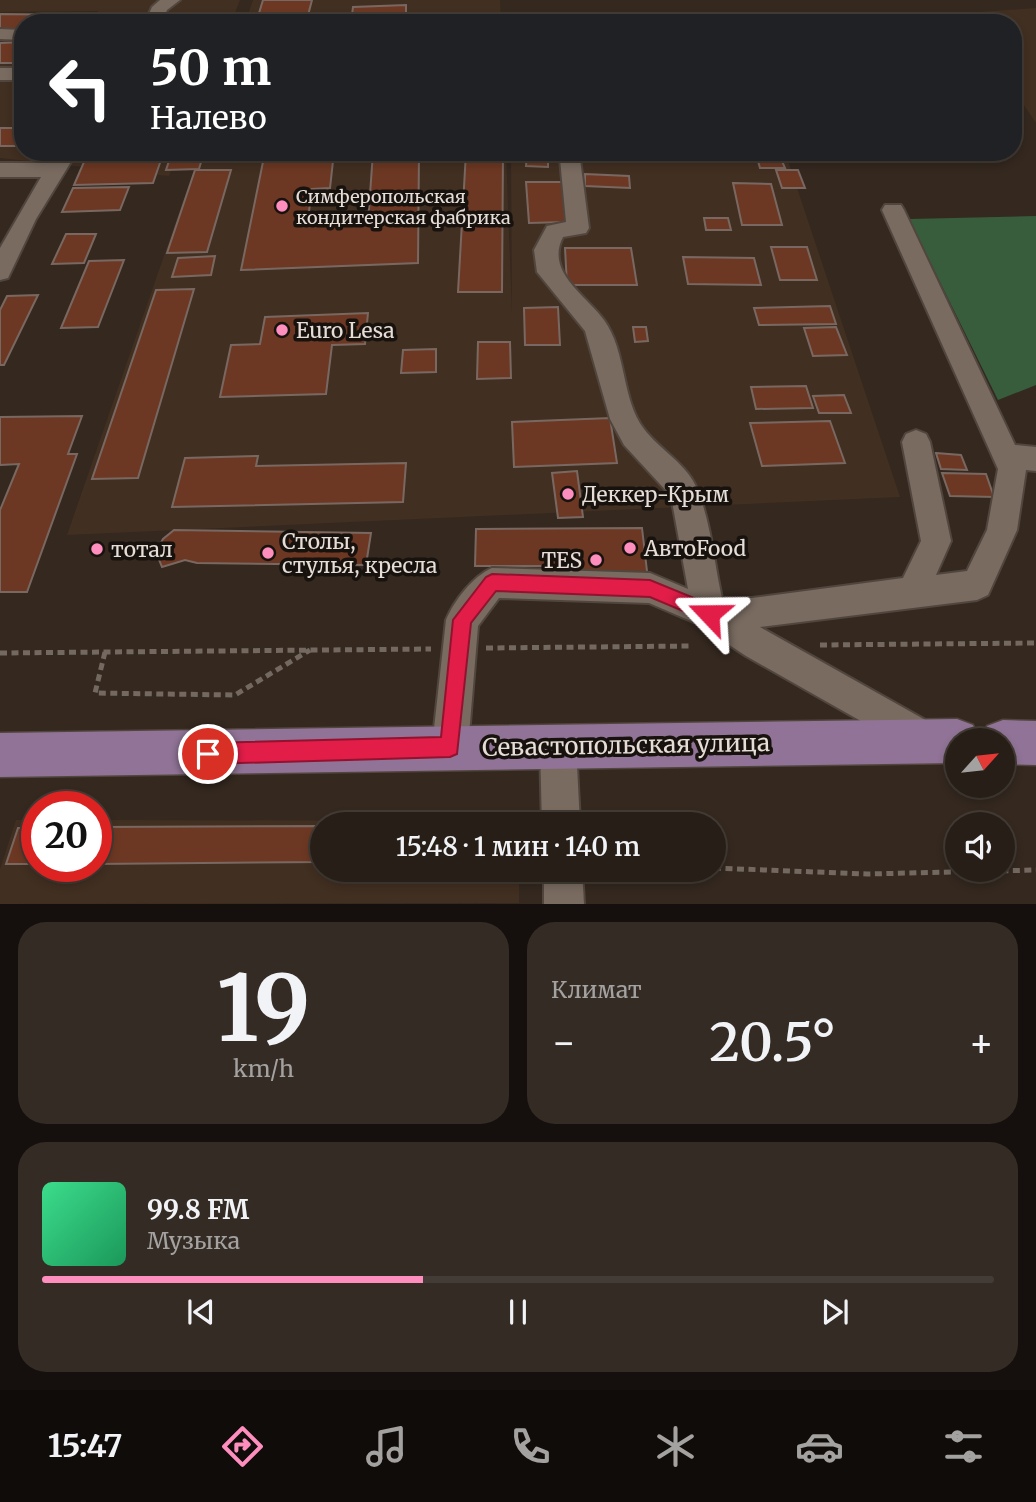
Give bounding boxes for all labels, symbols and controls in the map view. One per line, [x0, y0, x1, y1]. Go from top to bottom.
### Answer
text: 50 m [150, 37, 271, 98]
icon: left [35, 42, 126, 133]
text: Налево [150, 98, 267, 138]
place label: Симферопольская кондитерская фабрика [296, 185, 511, 229]
marker: Симферопольская кондитерская фабрика [274, 198, 290, 214]
place label: Euro Lesa [296, 317, 395, 344]
marker: Euro Lesa [274, 322, 290, 338]
place label: Деккер-Крым [582, 481, 729, 508]
marker: Деккер-Крым [560, 486, 576, 502]
place label: Столы, стулья, кресла [282, 528, 437, 579]
place label: АвтоFood [643, 535, 747, 562]
place label: тотал [111, 536, 173, 563]
marker: АвтоFood [622, 540, 638, 556]
marker: тотал [89, 541, 105, 557]
marker: Столы, стулья, кресла [260, 545, 276, 561]
place label: TES [542, 547, 582, 574]
marker: TES [588, 552, 604, 568]
position arrow [672, 577, 746, 651]
pin [178, 724, 238, 784]
street label: Севастопольская улица [482, 727, 770, 763]
north arrow [945, 728, 1015, 798]
map controls [945, 728, 1015, 882]
icon: arrive [189, 735, 227, 773]
speed limit sign: 20 [21, 791, 112, 882]
button: sound [945, 812, 1015, 882]
text: 15:48 · 1 мин · 140 m [396, 830, 640, 863]
text: 19 [216, 951, 311, 1066]
text: Климат [551, 975, 642, 1004]
text: 20.5° [709, 1010, 836, 1075]
text: − [551, 1019, 576, 1066]
text: + [969, 1019, 994, 1066]
text: km/h [233, 1054, 294, 1083]
text: 99.8 FM [147, 1193, 249, 1226]
text: Музыка [147, 1226, 240, 1255]
icon: previous [182, 1293, 220, 1331]
icon: pause [499, 1293, 537, 1331]
icon: next [816, 1293, 854, 1331]
icon: directions [218, 1422, 267, 1471]
icon: music [362, 1422, 411, 1471]
icon: phone [506, 1422, 555, 1471]
icon: climate [651, 1422, 700, 1471]
icon: car [795, 1422, 844, 1471]
icon: filters [939, 1422, 988, 1471]
text: 15:47 [48, 1426, 122, 1466]

